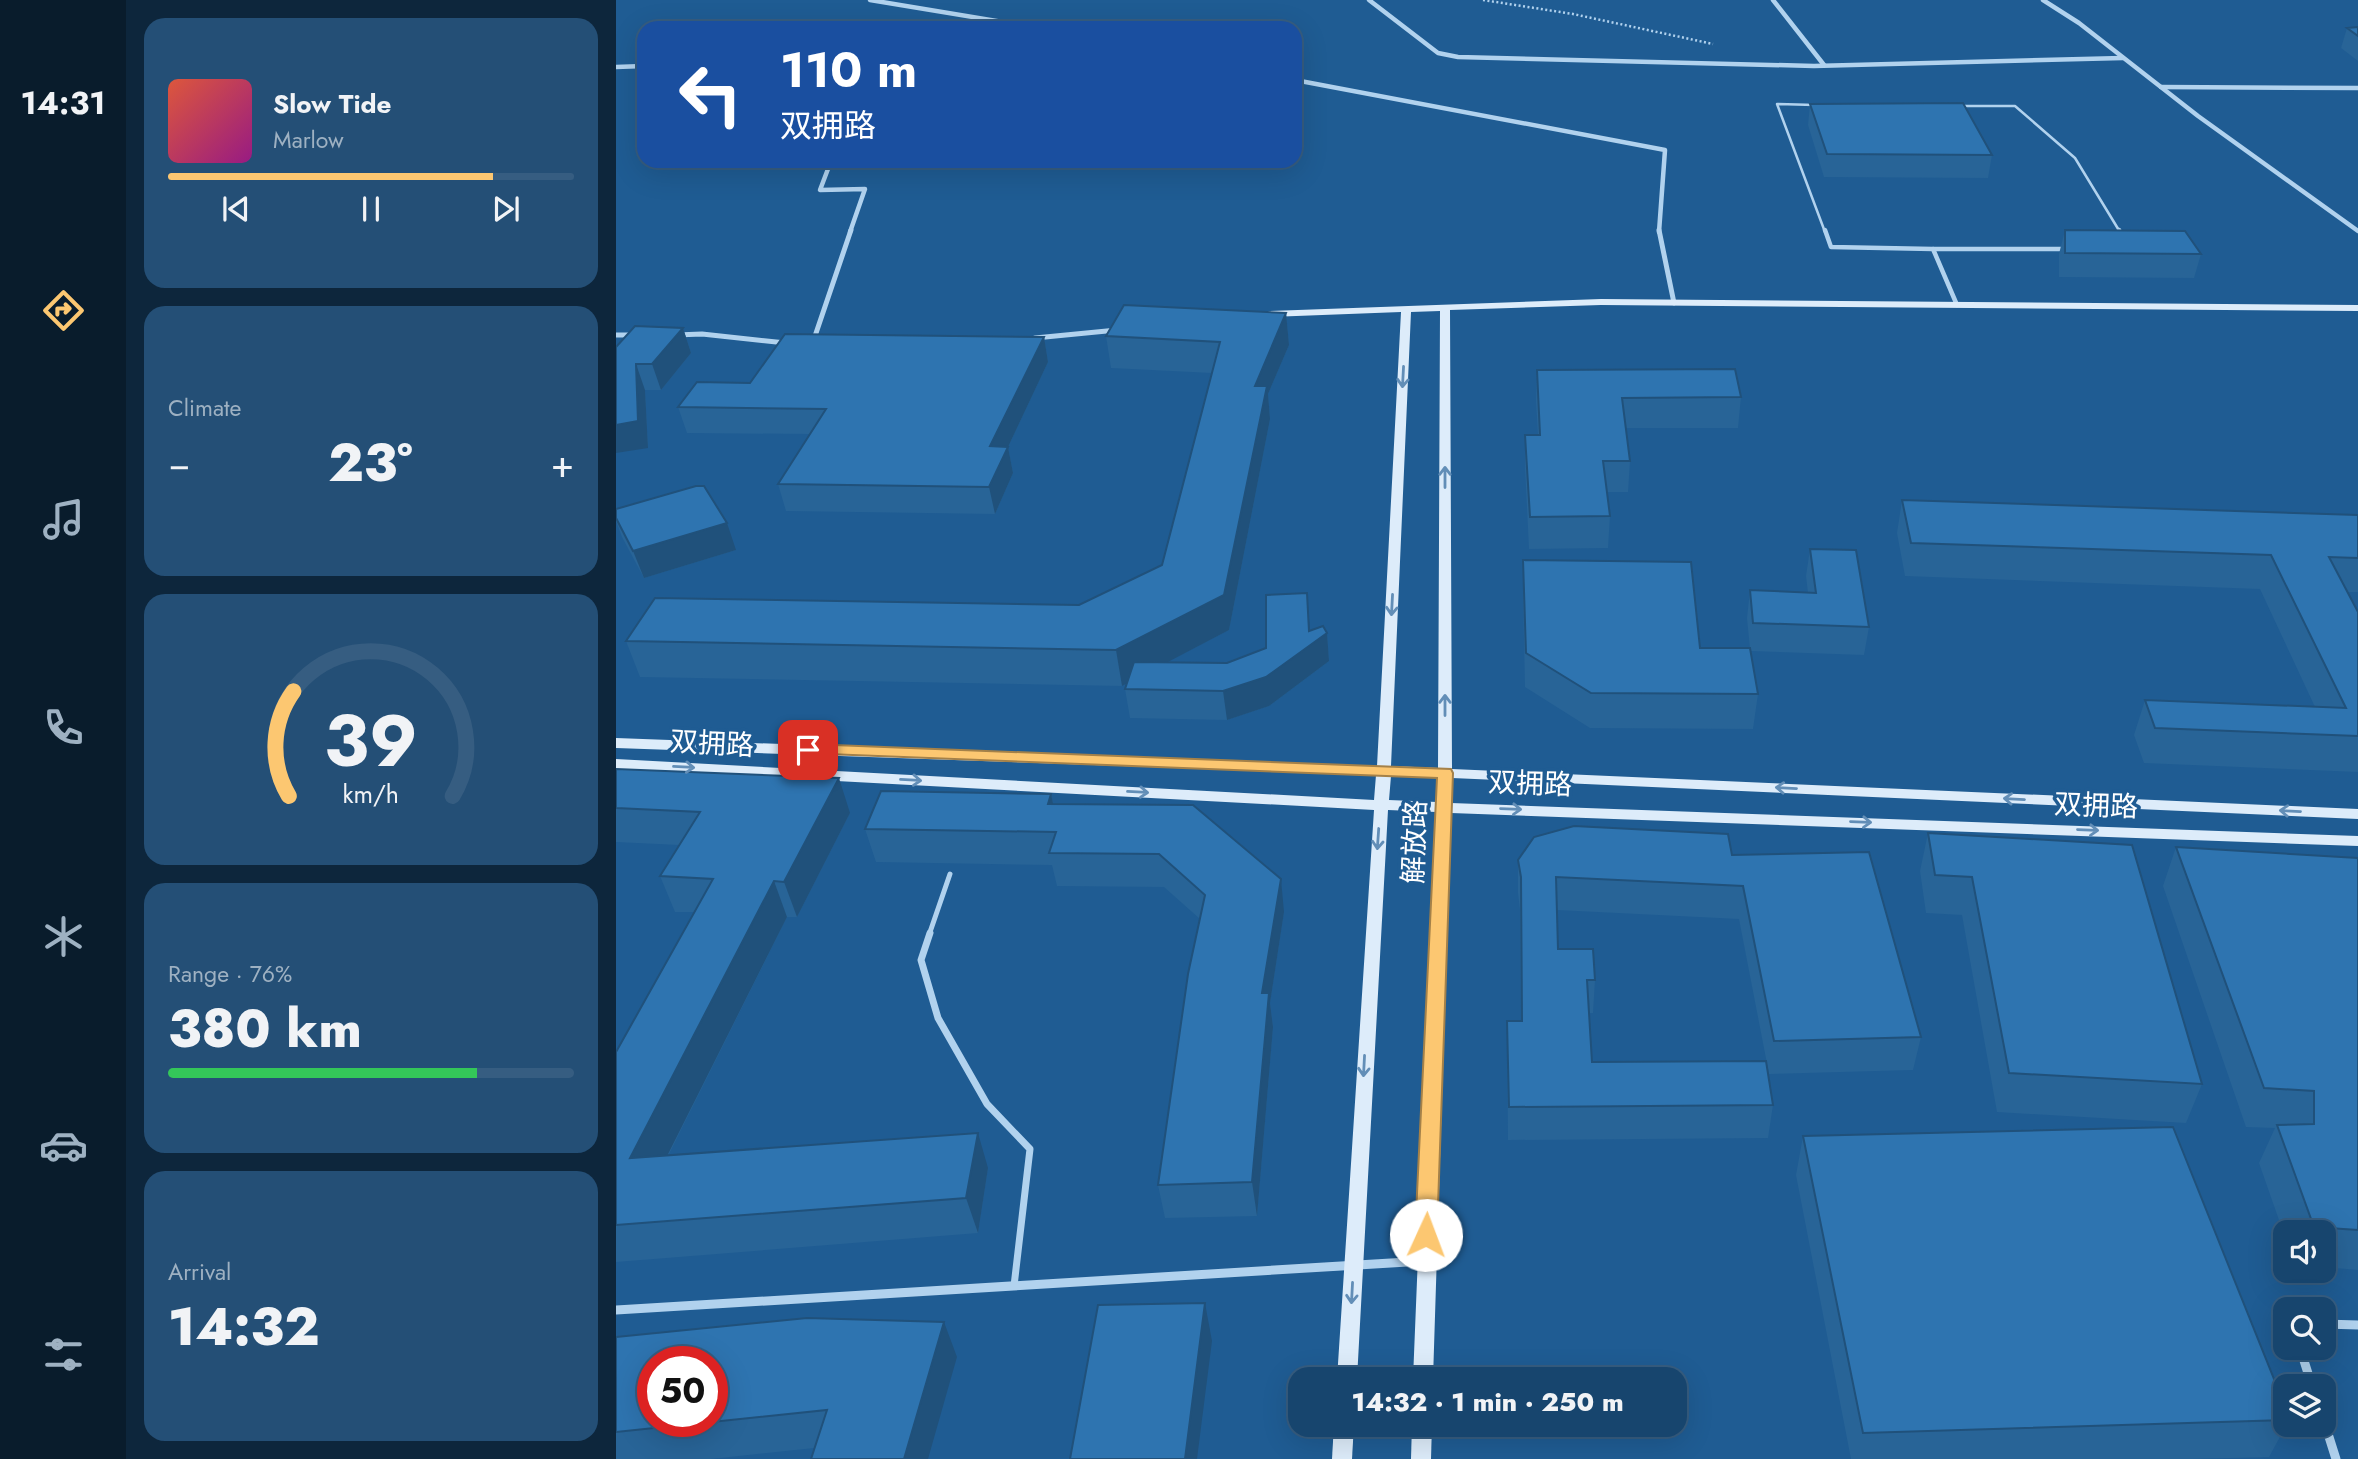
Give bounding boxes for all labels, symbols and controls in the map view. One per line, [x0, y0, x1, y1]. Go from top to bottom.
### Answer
text: 110 m [780, 35, 917, 105]
icon: left [665, 49, 756, 140]
text: 14:31 [20, 80, 106, 126]
text: Slow Tide [273, 85, 392, 123]
text: 双拥路 [780, 103, 876, 149]
text: Marlow [273, 123, 344, 157]
icon: previous [217, 190, 255, 228]
icon: pause [352, 190, 390, 228]
icon: next [487, 190, 525, 228]
icon: directions [39, 286, 88, 335]
one-way arrow [1396, 366, 1409, 389]
text: Climate [168, 391, 241, 425]
text: 23° [328, 425, 413, 501]
text: − [168, 436, 190, 491]
text: + [551, 436, 574, 491]
one-way arrow [1438, 466, 1452, 489]
icon: music [39, 495, 88, 544]
one-way arrow [1385, 593, 1398, 616]
text: 39 [324, 688, 418, 793]
one-way arrow [1438, 693, 1452, 716]
icon: phone [39, 703, 88, 752]
pin [778, 720, 838, 780]
street label: 双拥路 [669, 721, 755, 766]
icon: arrive [789, 731, 827, 769]
one-way arrow [672, 761, 695, 774]
street label: 双拥路 [1487, 762, 1573, 805]
one-way arrow [900, 773, 923, 786]
text: km/h [343, 775, 399, 811]
one-way arrow [1775, 782, 1798, 795]
street label: 双拥路 [2053, 784, 2139, 827]
one-way arrow [1127, 785, 1150, 798]
one-way arrow [2002, 792, 2025, 805]
street label: 解放路 [1393, 799, 1436, 885]
one-way arrow [1499, 802, 1522, 815]
one-way arrow [2279, 804, 2302, 817]
one-way arrow [1849, 815, 1872, 828]
one-way arrow [2076, 824, 2099, 837]
one-way arrow [1371, 827, 1384, 850]
icon: climate [39, 912, 88, 961]
text: Range · 76% [168, 957, 292, 991]
text: 380 km [168, 991, 362, 1067]
one-way arrow [1358, 1054, 1371, 1077]
icon: car [39, 1121, 88, 1170]
position arrow [1389, 1198, 1463, 1272]
map controls [2273, 1220, 2336, 1437]
button: sound [2273, 1220, 2336, 1283]
text: Arrival [168, 1255, 231, 1289]
one-way arrow [1345, 1281, 1358, 1304]
text: 14:32 [168, 1289, 319, 1365]
button: search [2273, 1297, 2336, 1360]
icon: filters [39, 1330, 88, 1379]
speed limit sign: 50 [637, 1346, 728, 1437]
button: layers [2273, 1374, 2336, 1437]
text: 14:32 · 1 min · 250 m [1351, 1383, 1624, 1421]

